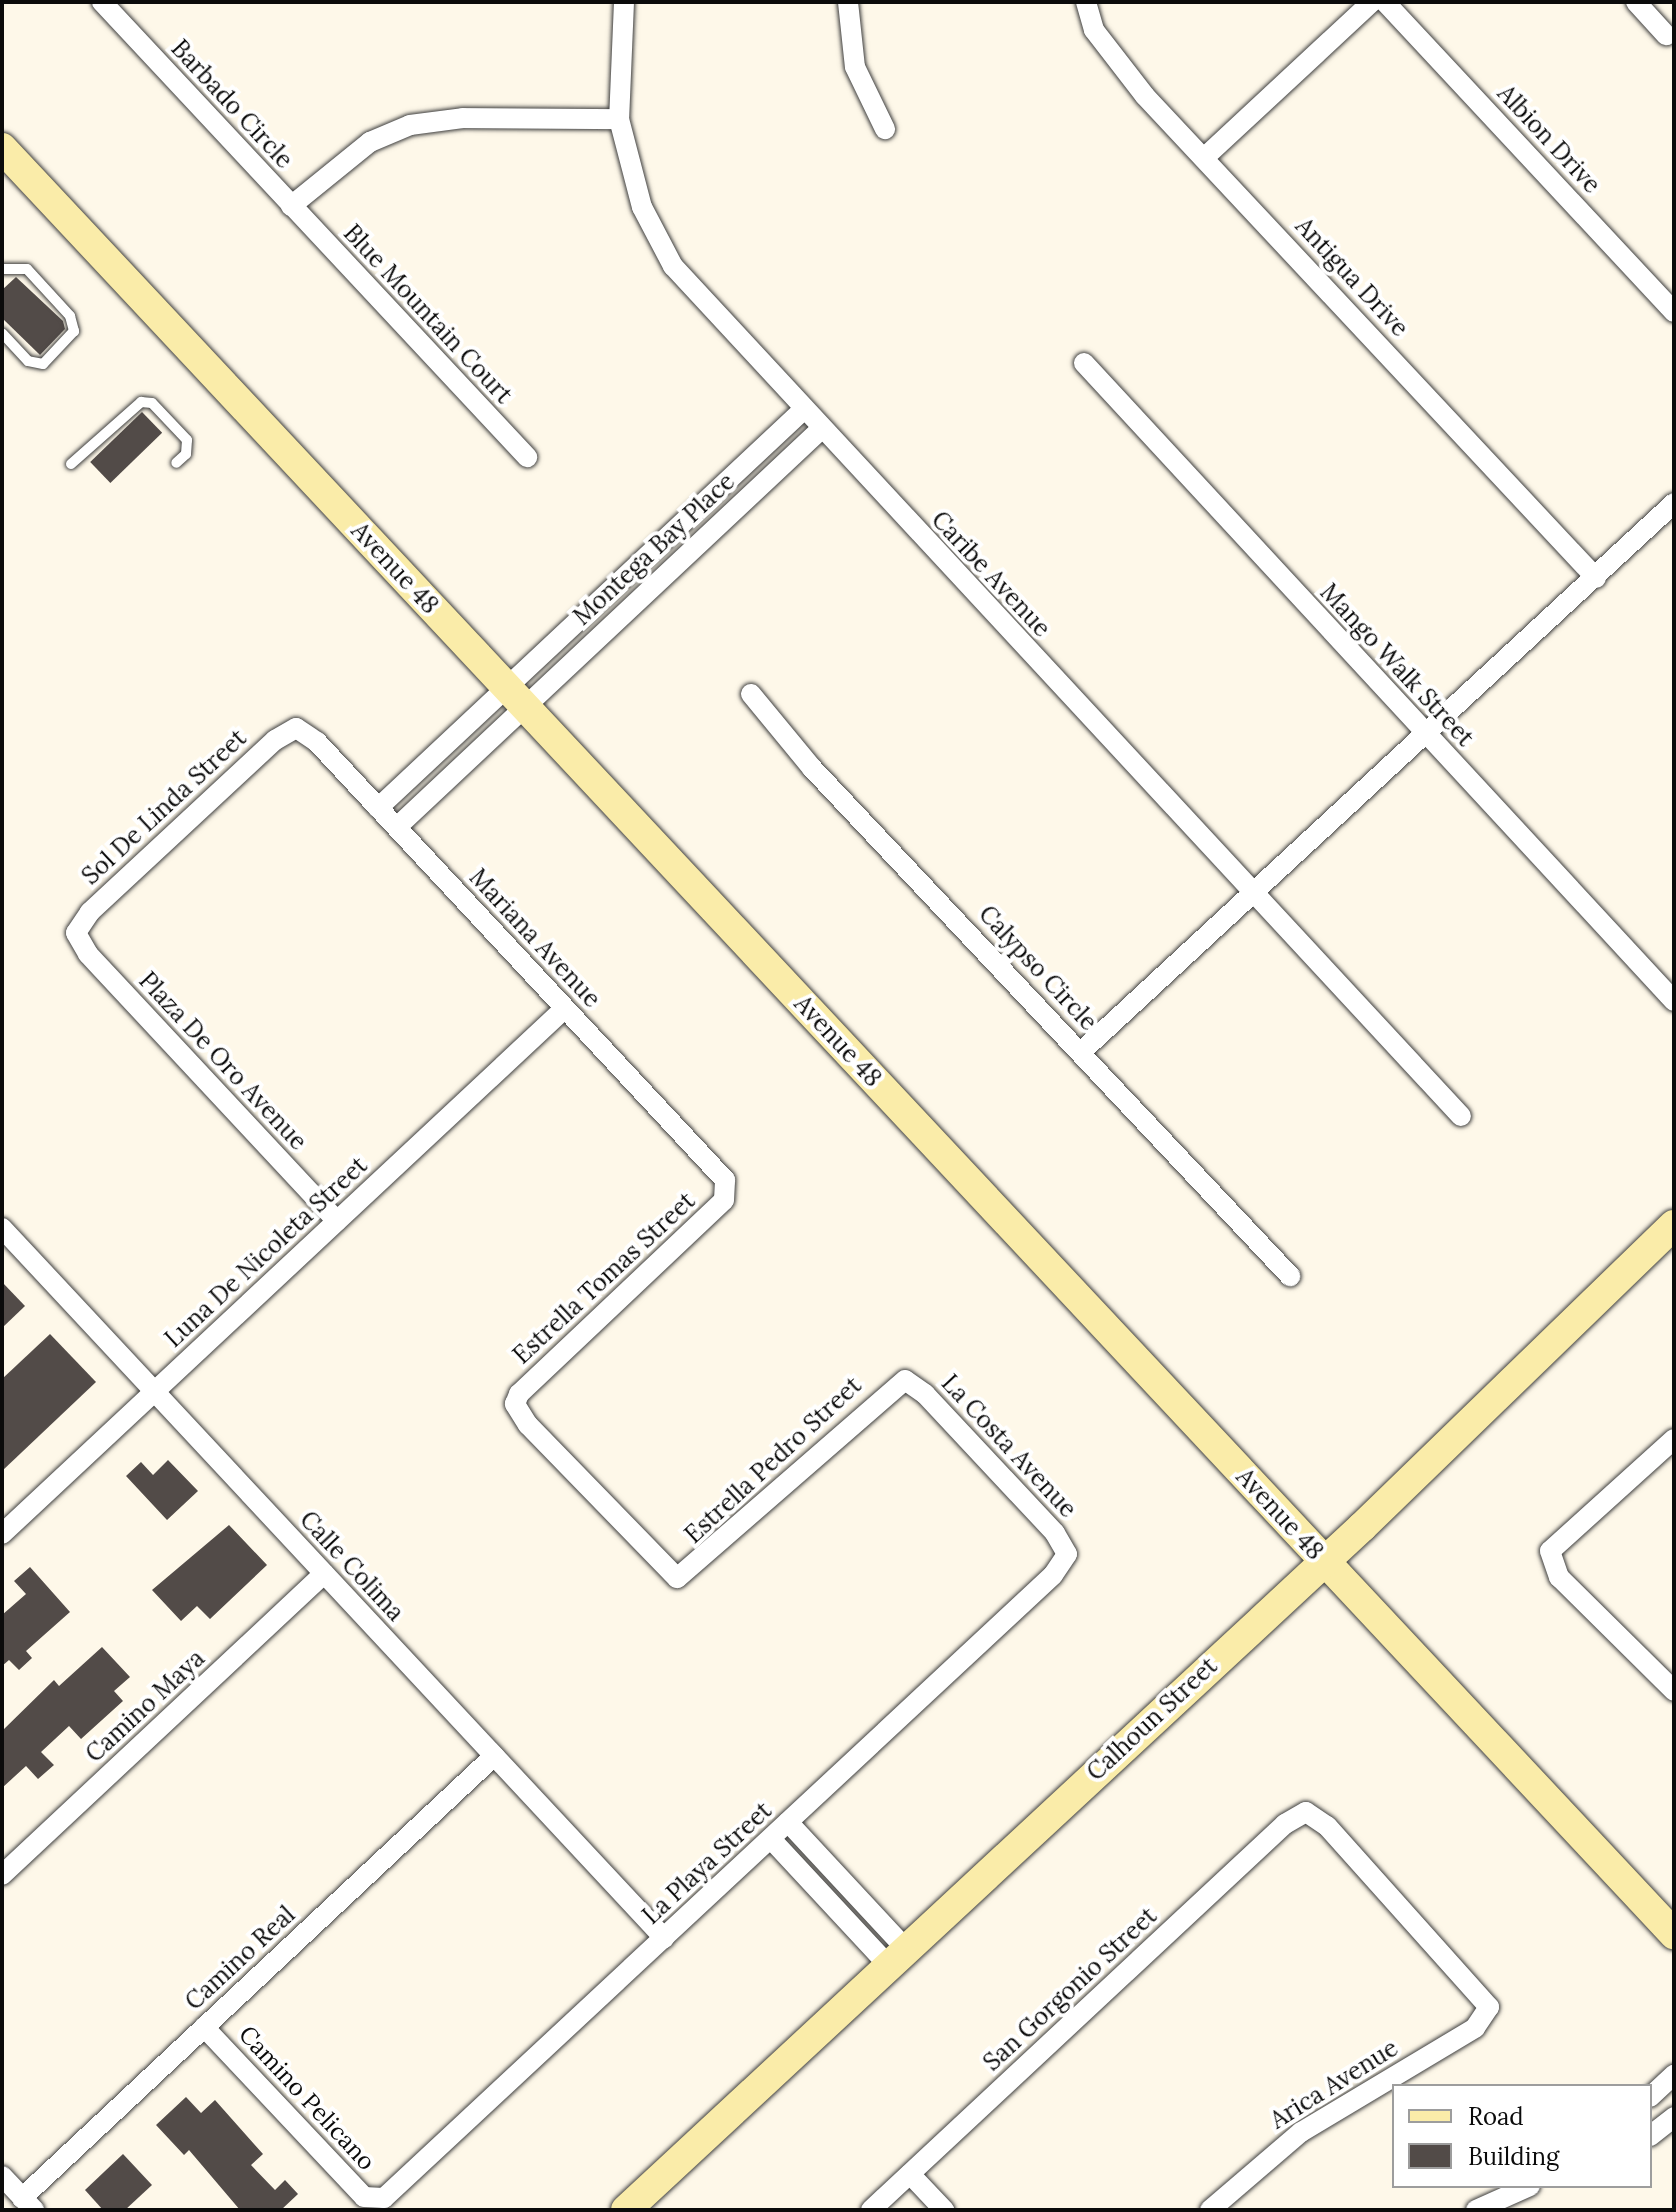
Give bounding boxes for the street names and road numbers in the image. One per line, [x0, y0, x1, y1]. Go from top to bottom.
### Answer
street label: Barbado Circle [165, 34, 299, 174]
street label: Albion Drive [1492, 79, 1606, 199]
street label: Antigua Drive [1290, 212, 1414, 342]
street label: Blue Mountain Court [338, 219, 518, 409]
street label: Montega Bay Place [568, 467, 740, 631]
street label: Caribe Avenue [926, 505, 1056, 643]
street label: Avenue 48 [346, 516, 444, 620]
street label: Mango Walk Street [1314, 578, 1480, 752]
street label: Sol De Linda Street [76, 724, 252, 890]
street label: Mariana Avenue [464, 863, 606, 1013]
street label: Calypso Circle [973, 900, 1103, 1036]
street label: Plaza De Oro Avenue [133, 966, 313, 1156]
street label: Avenue 48 [789, 989, 887, 1093]
street label: Luna De Nicoleta Street [159, 1151, 373, 1353]
street label: Estrella Tomas Street [507, 1186, 701, 1370]
street label: La Costa Avenue [936, 1369, 1082, 1523]
street label: Estrella Pedro Street [679, 1371, 867, 1549]
street label: Avenue 48 [1231, 1462, 1329, 1566]
street label: Calle Colima [294, 1505, 410, 1627]
street label: Camino Maya [80, 1644, 210, 1768]
street label: Calhoun Street [1081, 1651, 1223, 1787]
street label: La Playa Street [637, 1796, 777, 1930]
street label: Camino Real [179, 1900, 301, 2016]
street label: San Gorgonio Street [977, 1901, 1163, 2077]
street label: Camino Pelicano [233, 2020, 381, 2176]
street label: Arica Avenue [1265, 2033, 1403, 2135]

